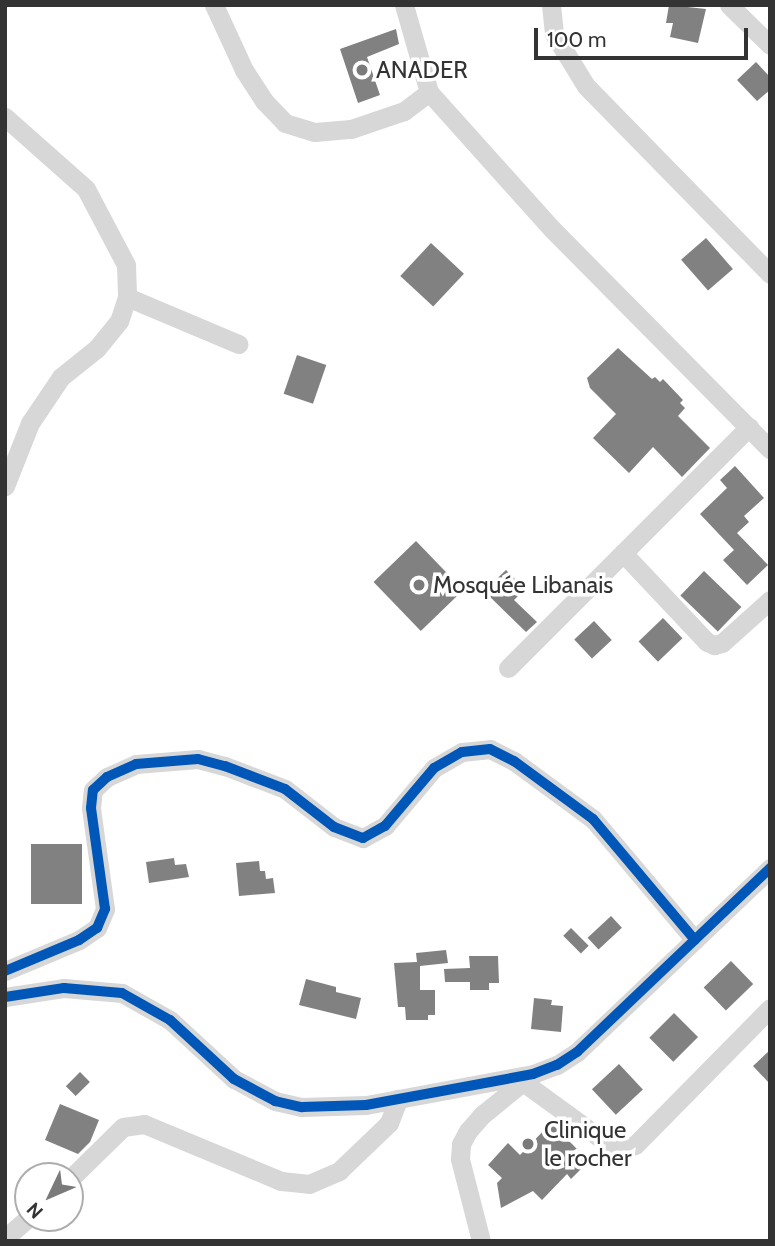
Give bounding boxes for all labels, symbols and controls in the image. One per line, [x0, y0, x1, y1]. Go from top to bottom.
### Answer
scale bar [537, 14, 750, 58]
text: 100 m [547, 27, 606, 52]
place label: ANADER [376, 56, 468, 84]
marker: ANADER [354, 62, 370, 78]
place label: Mosquée Libanais [433, 571, 613, 599]
marker: Mosquée Libanais [411, 577, 427, 593]
place label: Clinique le rocher [544, 1116, 631, 1172]
marker: Clinique le rocher [518, 1134, 538, 1154]
north arrow [14, 1162, 84, 1232]
text: N [22, 1198, 48, 1223]

